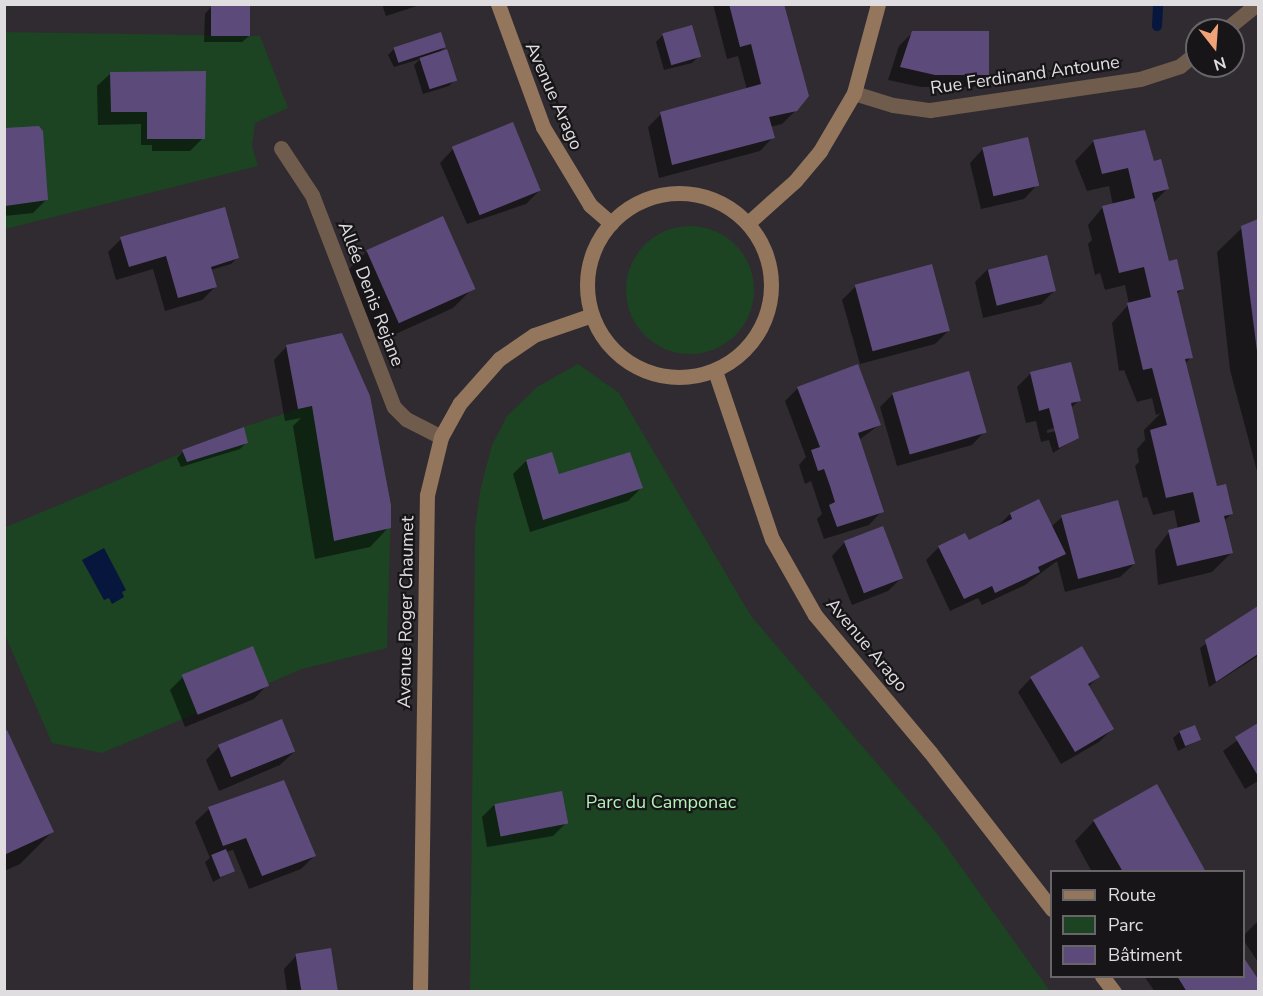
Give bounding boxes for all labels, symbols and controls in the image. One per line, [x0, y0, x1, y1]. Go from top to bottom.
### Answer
north arrow [1185, 18, 1245, 78]
street label: Avenue Arago [521, 39, 587, 153]
street label: Rue Ferdinand Antoune [929, 51, 1121, 99]
text: N [1211, 51, 1229, 76]
street label: Allée Denis Rejane [333, 219, 409, 369]
street label: Avenue Roger Chaumet [394, 516, 418, 708]
street label: Avenue Arago [822, 594, 912, 696]
park label: Parc du Camponac [586, 791, 736, 813]
legend [1050, 870, 1245, 978]
text: Route [1108, 883, 1156, 907]
text: Parc [1108, 913, 1143, 937]
text: Bâtiment [1108, 943, 1182, 967]

